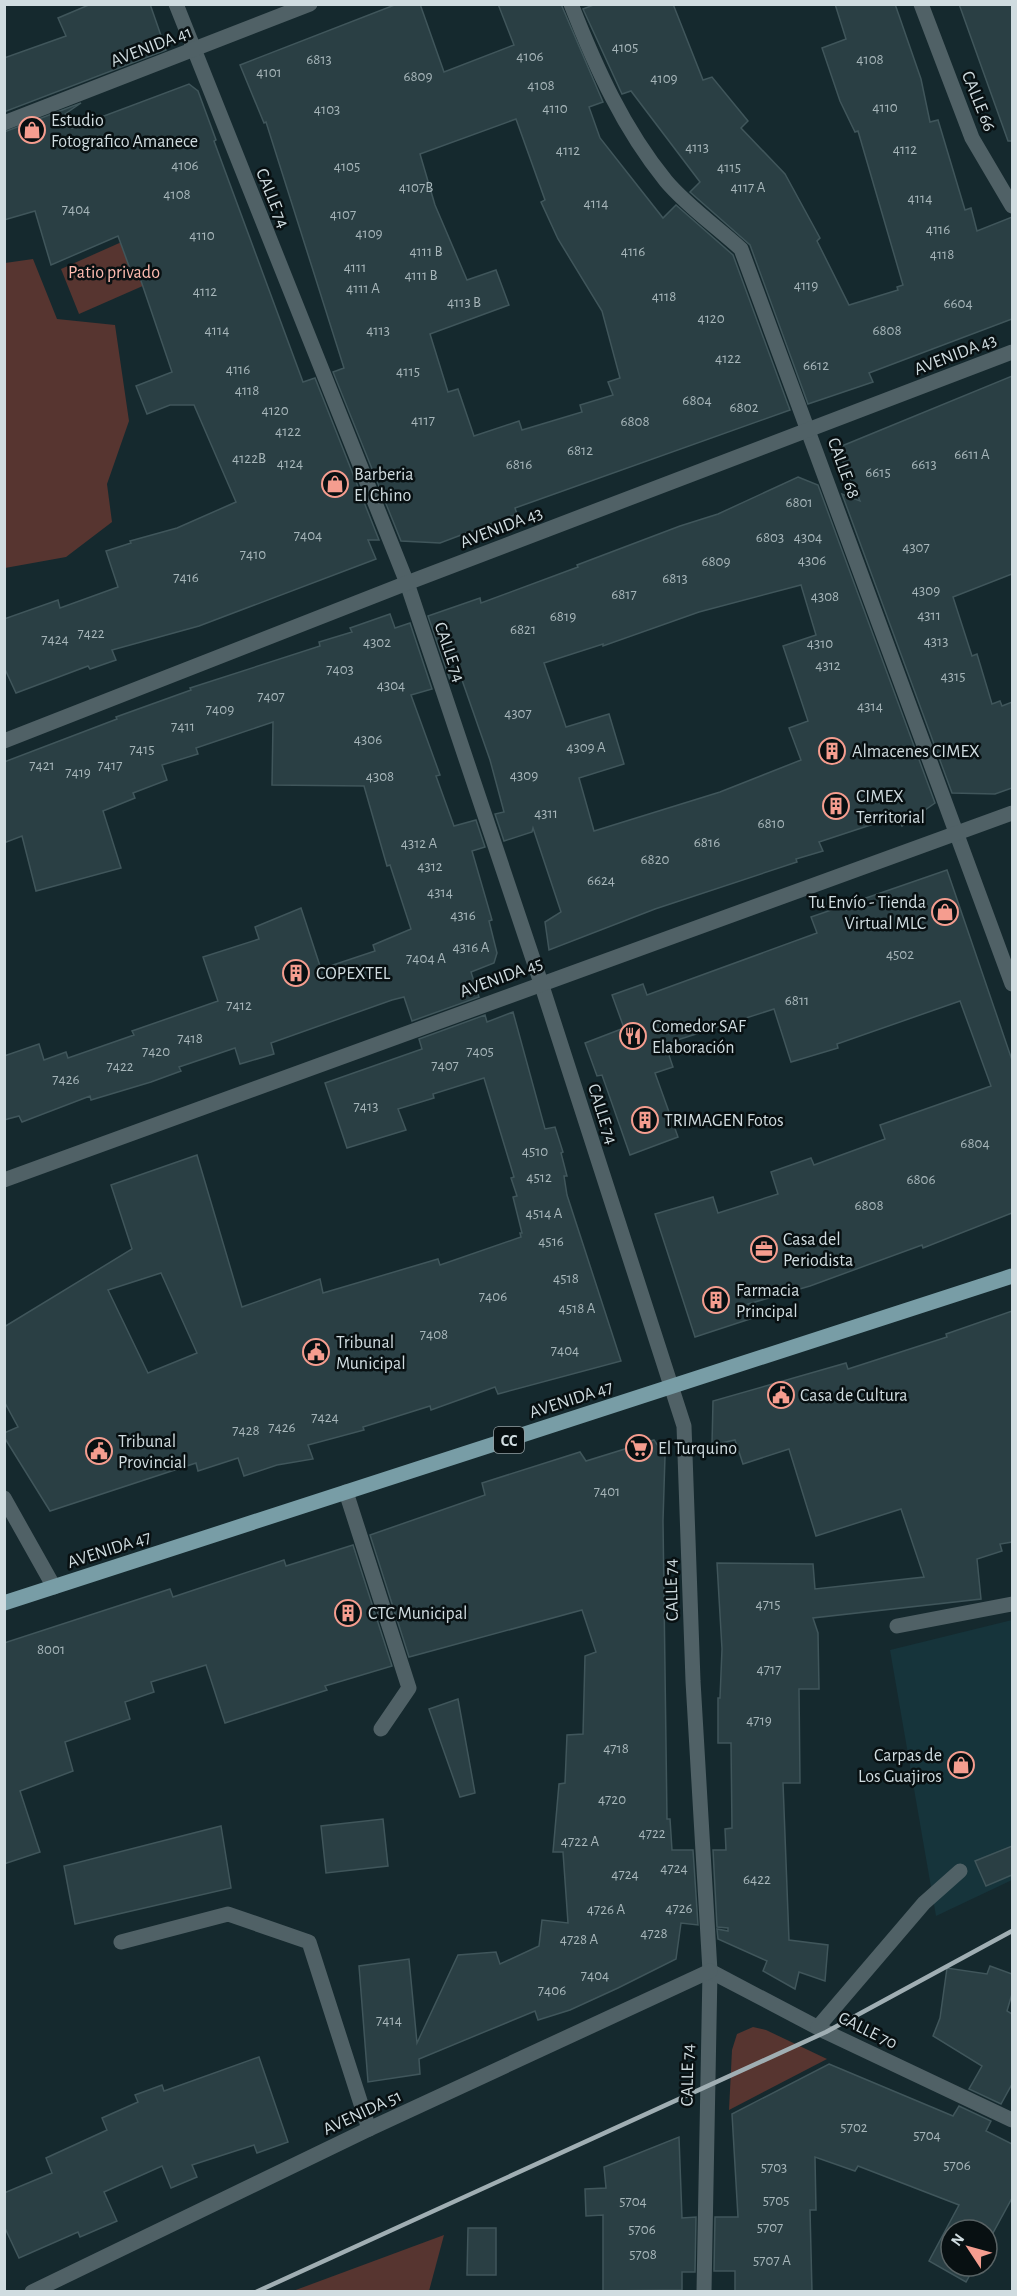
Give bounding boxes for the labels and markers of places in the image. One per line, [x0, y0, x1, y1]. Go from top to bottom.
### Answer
place label: Estudio Fotografico Amanece [51, 112, 198, 151]
shop icon: Estudio Fotografico Amanece [17, 115, 47, 145]
place label: Barberia El Chino [354, 466, 414, 505]
shop icon: Barberia El Chino [320, 469, 350, 499]
building icon: Almacenes CIMEX [817, 736, 847, 766]
place label: Almacenes CIMEX [852, 743, 980, 761]
place label: CIMEX Territorial [856, 788, 925, 827]
building icon: CIMEX Territorial [821, 791, 851, 821]
place label: Tu Envío - Tienda Virtual MLC [808, 894, 926, 933]
shop icon: Tu Envío - Tienda Virtual MLC [930, 897, 960, 927]
building icon: COPEXTEL [281, 958, 311, 988]
place label: COPEXTEL [316, 965, 391, 983]
place label: Comedor SAF Elaboración [652, 1018, 746, 1057]
restaurant icon: Comedor SAF Elaboración [618, 1021, 648, 1051]
building icon: TRIMAGEN Fotos [630, 1105, 660, 1135]
place label: TRIMAGEN Fotos [664, 1112, 784, 1130]
place label: Casa del Periodista [783, 1231, 853, 1270]
office icon: Casa del Periodista [749, 1234, 779, 1264]
place label: Farmacia Principal [736, 1282, 800, 1321]
building icon: Farmacia Principal [701, 1285, 731, 1315]
place label: Tribunal Municipal [336, 1334, 406, 1373]
public building icon: Tribunal Municipal [301, 1337, 331, 1367]
public building icon: Casa de Cultura [766, 1380, 796, 1410]
place label: Casa de Cultura [800, 1387, 908, 1405]
place label: Tribunal Provincial [118, 1433, 187, 1472]
supermarket icon: El Turquino [624, 1433, 654, 1463]
public building icon: Tribunal Provincial [84, 1436, 114, 1466]
place label: El Turquino [658, 1440, 737, 1458]
building icon: CTC Municipal [333, 1598, 363, 1628]
place label: CTC Municipal [368, 1605, 468, 1623]
place label: Carpas de Los Guajiros [858, 1747, 942, 1786]
shop icon: Carpas de Los Guajiros [946, 1750, 976, 1780]

